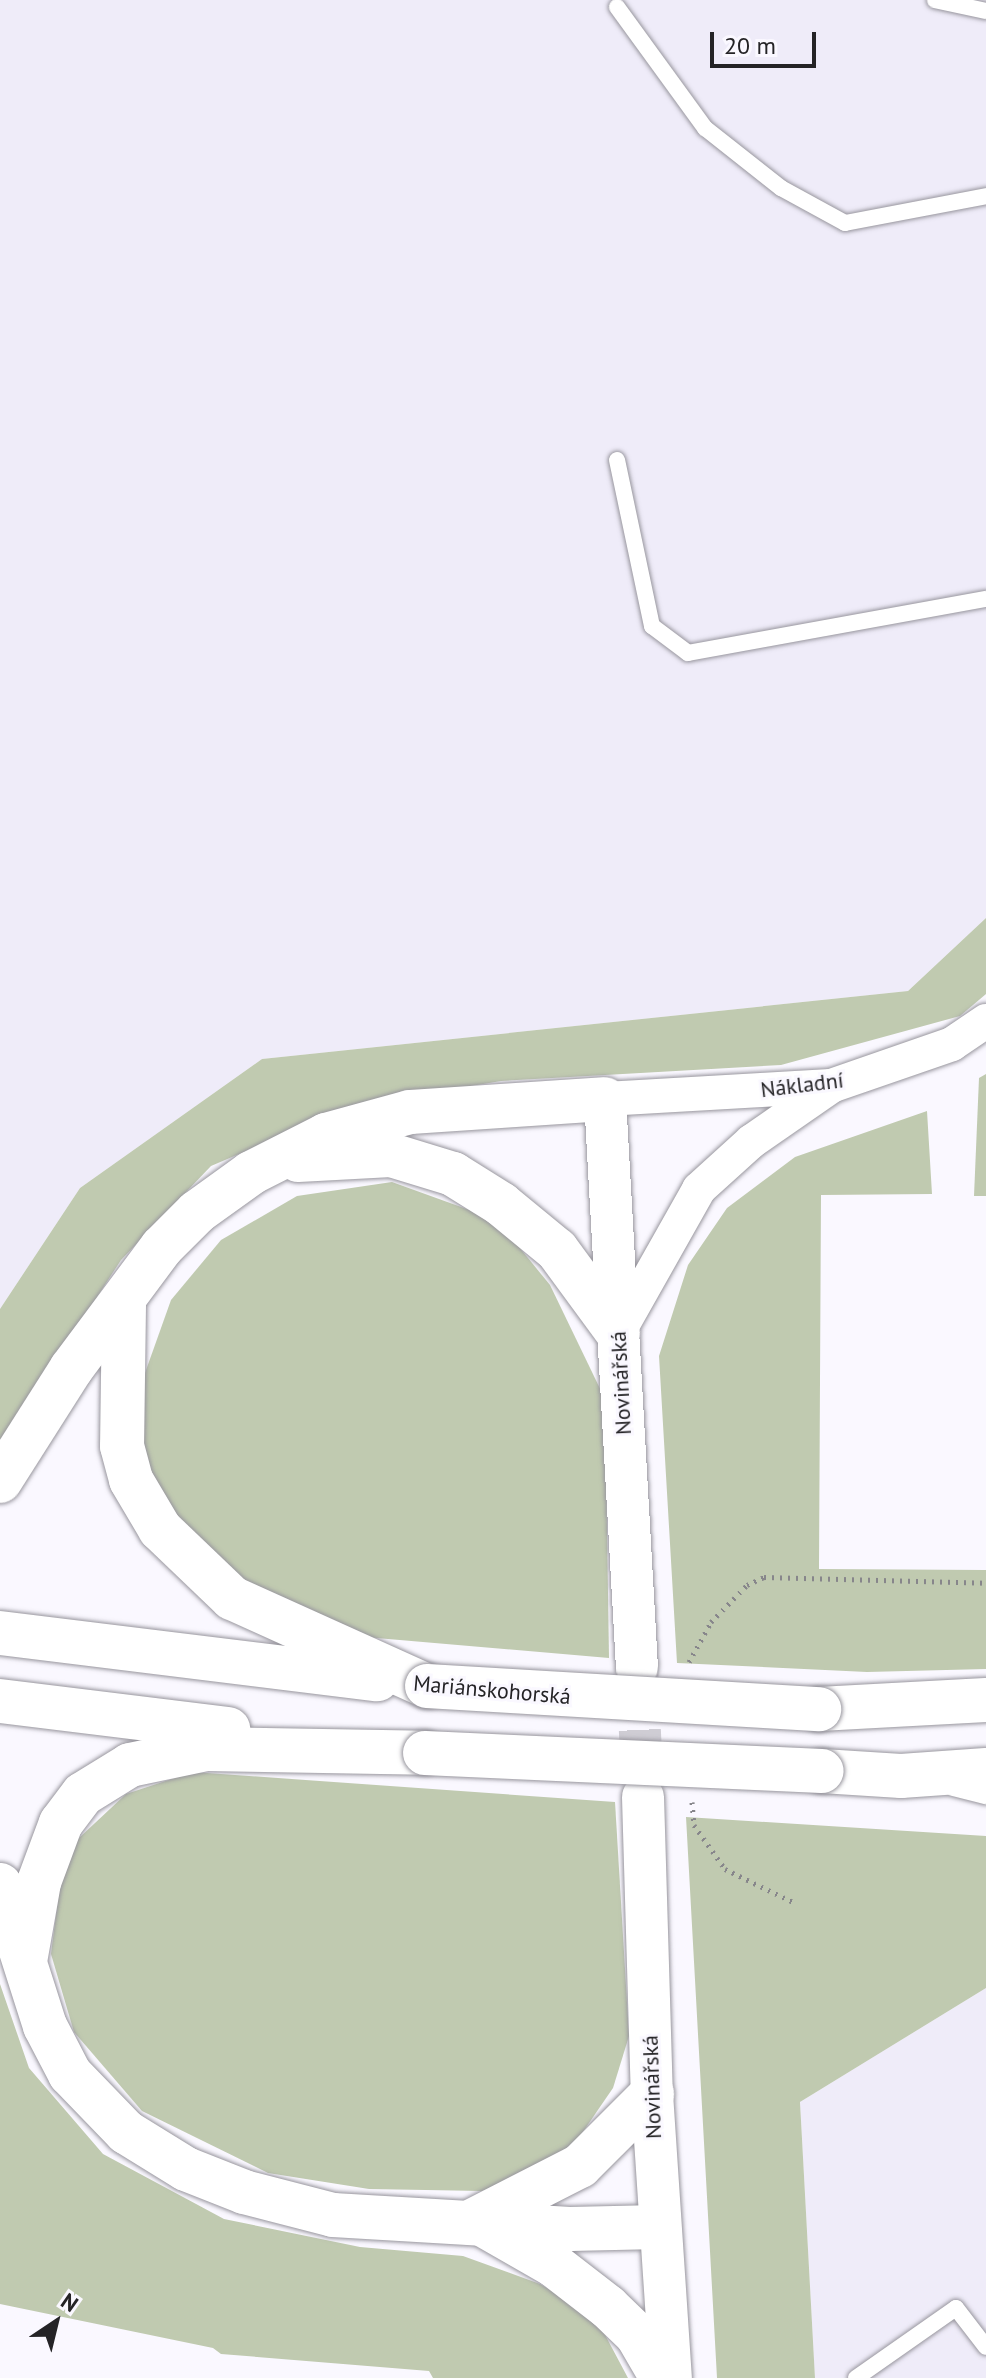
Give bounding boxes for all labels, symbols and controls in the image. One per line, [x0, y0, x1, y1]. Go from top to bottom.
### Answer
scale bar [714, 16, 820, 66]
text: 20 m [724, 30, 776, 61]
street label: Nákladní [759, 1067, 845, 1103]
street label: Novinářská [605, 1330, 637, 1436]
street label: Mariánskohorská [412, 1670, 572, 1710]
street label: Novinářská [637, 2035, 667, 2139]
north arrow [16, 2282, 96, 2362]
text: N [56, 2287, 84, 2318]

